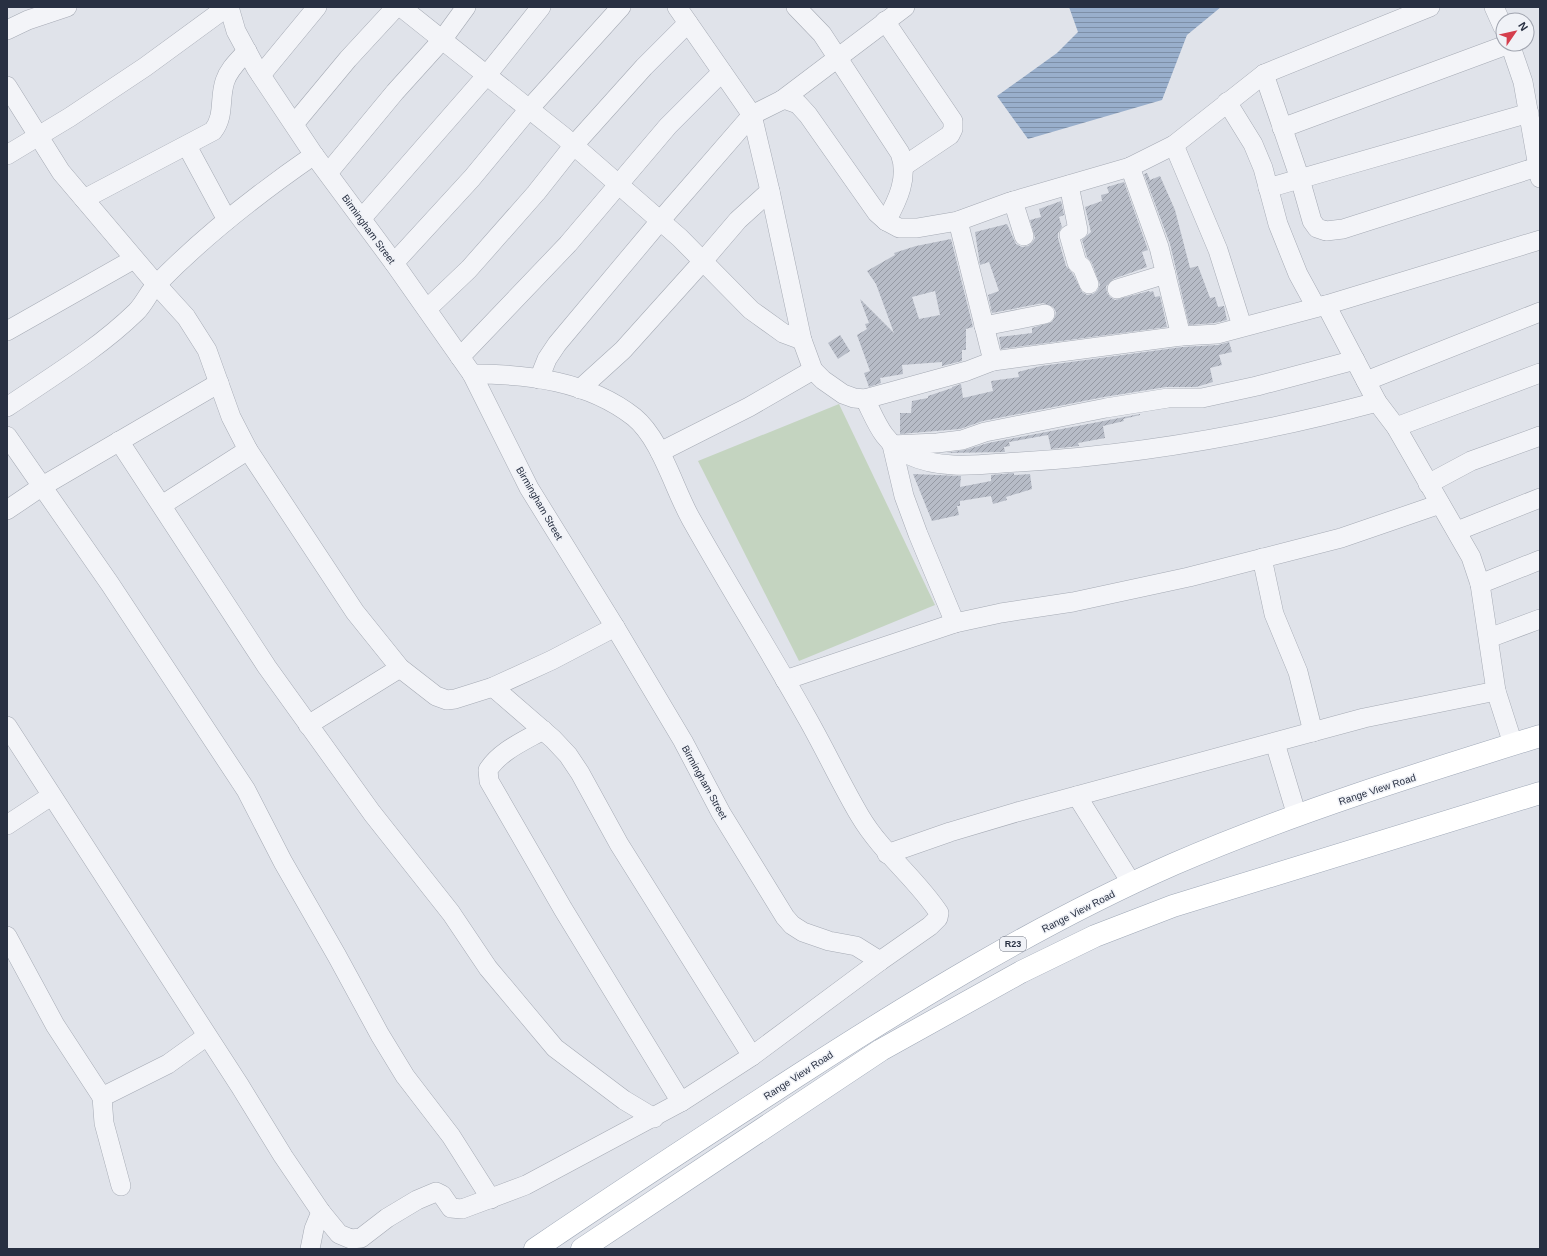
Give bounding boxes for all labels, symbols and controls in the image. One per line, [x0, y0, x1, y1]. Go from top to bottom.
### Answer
north arrow [1495, 12, 1535, 52]
text: N [1516, 20, 1531, 33]
street label: Birmingham Street [340, 193, 398, 266]
street label: Birmingham Street [514, 465, 565, 542]
street label: Birmingham Street [680, 743, 730, 821]
street label: Range View Road [1337, 772, 1417, 807]
street label: Range View Road [1040, 888, 1117, 935]
road number: R23 [1000, 937, 1026, 951]
street label: Range View Road [762, 1049, 835, 1102]

